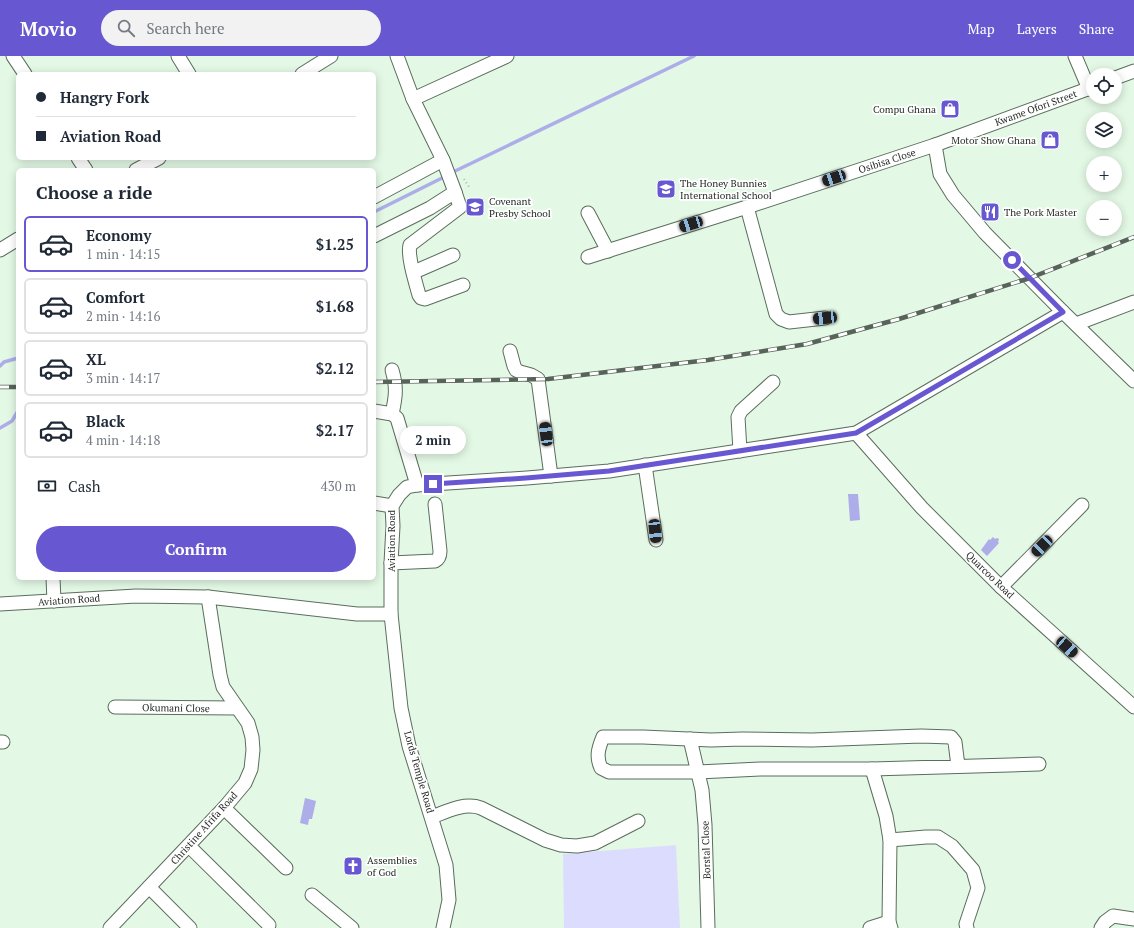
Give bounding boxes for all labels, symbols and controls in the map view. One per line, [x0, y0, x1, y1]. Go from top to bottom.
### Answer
search box [101, 10, 381, 46]
text: Movio [20, 16, 77, 41]
icon: search [115, 17, 137, 39]
text: Search here [147, 18, 225, 38]
text: Map [968, 19, 995, 38]
text: Layers [1017, 19, 1057, 38]
text: Share [1079, 19, 1114, 38]
map controls [1086, 68, 1122, 236]
button: locate [1086, 68, 1122, 104]
text: Hangry Fork [60, 87, 149, 107]
street label: Kwame Ofori Street [993, 87, 1079, 129]
shop icon: Compu Ghana [939, 98, 961, 120]
place label: Compu Ghana [873, 103, 936, 116]
button: layers [1086, 112, 1122, 148]
text: Aviation Road [60, 126, 161, 146]
shop icon: Motor Show Ghana [1039, 129, 1061, 151]
place label: Motor Show Ghana [951, 134, 1036, 147]
street label: Osibisa Close [857, 146, 917, 176]
button: + [1086, 156, 1122, 192]
car [821, 169, 847, 187]
place label: The Honey Bunnies International School [680, 177, 772, 202]
school or university icon: The Honey Bunnies International School [655, 178, 677, 200]
text: Choose a ride [36, 180, 152, 204]
place label: Covenant Presby School [489, 195, 551, 220]
school or university icon: Covenant Presby School [464, 196, 486, 218]
button: − [1086, 200, 1122, 236]
restaurant icon: The Pork Master [979, 201, 1001, 223]
place label: The Pork Master [1004, 206, 1077, 219]
car [678, 215, 704, 233]
text: Economy [86, 225, 151, 245]
icon: car [38, 226, 74, 262]
text: $1.25 [316, 234, 354, 254]
text: 1 min · 14:15 [86, 245, 160, 263]
route start [1003, 251, 1021, 269]
text: Comfort [86, 287, 145, 307]
icon: car [38, 288, 74, 324]
text: $1.68 [316, 296, 354, 316]
text: 2 min · 14:16 [86, 307, 160, 325]
car [812, 311, 838, 325]
text: XL [86, 349, 106, 369]
icon: car [38, 350, 74, 386]
text: $2.12 [316, 358, 354, 378]
text: 3 min · 14:17 [86, 369, 160, 387]
text: Black [86, 411, 125, 431]
icon: car [38, 412, 74, 448]
text: $2.17 [316, 420, 354, 440]
car [539, 421, 553, 447]
callout: 2 min [400, 426, 466, 454]
text: 4 min · 14:18 [86, 431, 160, 449]
text: 2 min [415, 431, 451, 449]
icon: cash [36, 475, 58, 497]
route end [424, 475, 442, 493]
text: Cash [68, 476, 101, 496]
text: 430 m [321, 477, 356, 495]
street label: Aviation Road [385, 509, 398, 572]
car [648, 518, 662, 544]
button: Confirm [36, 526, 356, 572]
car [1029, 533, 1055, 559]
street label: Quarcoo Road [963, 549, 1017, 602]
street label: Aviation Road [38, 591, 101, 609]
car [1054, 635, 1080, 659]
street label: Okumani Close [142, 701, 210, 715]
street label: Lords Temple Road [401, 729, 437, 815]
street label: Christine Afrifa Road [168, 788, 240, 867]
street label: Borstal Close [698, 821, 714, 879]
place label: Assemblies of God [367, 854, 417, 879]
church icon: Assemblies of God [342, 855, 364, 877]

